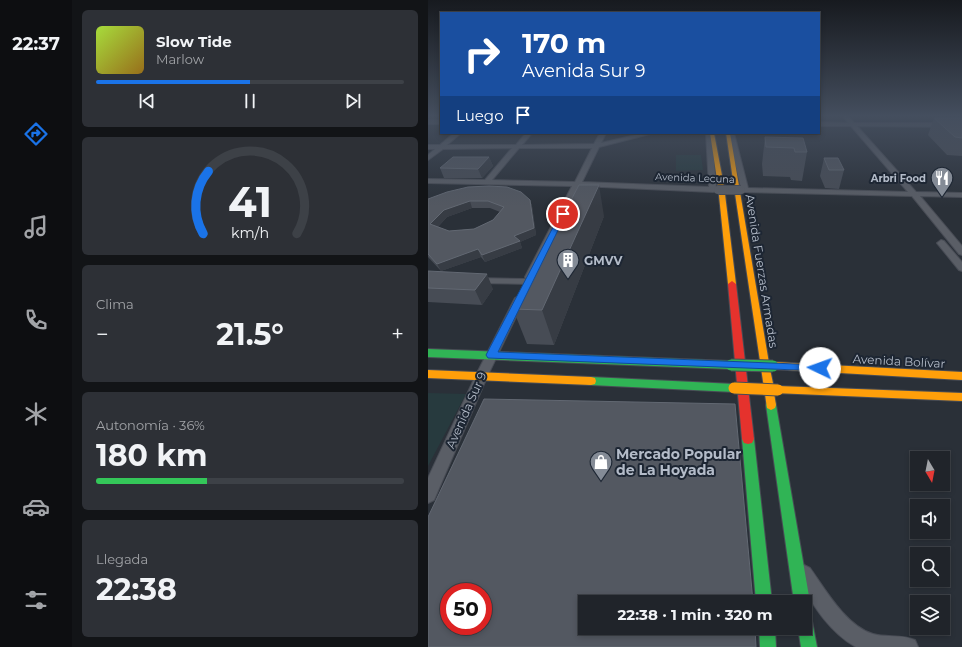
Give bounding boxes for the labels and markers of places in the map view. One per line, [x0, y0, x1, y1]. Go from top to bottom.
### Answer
restaurant icon: Arbri Food [929, 165, 955, 198]
place label: Arbri Food [870, 172, 926, 185]
pin [546, 197, 580, 231]
building icon: GMVV [555, 247, 581, 280]
place label: GMVV [584, 253, 623, 268]
place label: Mercado Popular de La Hoyada [616, 445, 741, 479]
shop icon: Mercado Popular de La Hoyada [588, 449, 614, 482]

